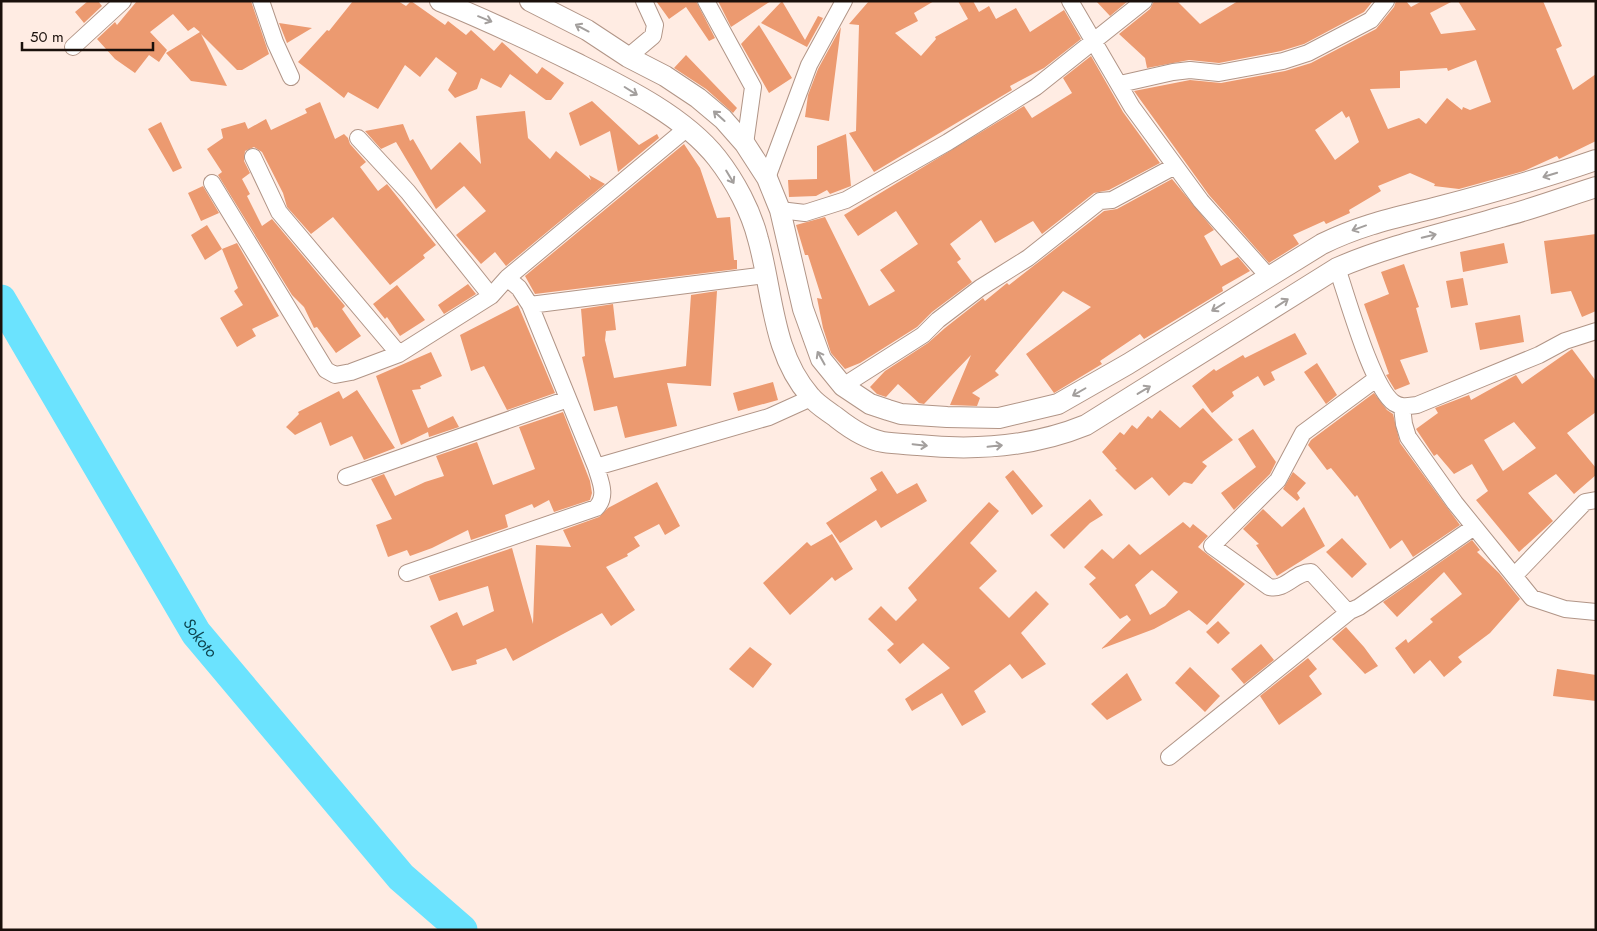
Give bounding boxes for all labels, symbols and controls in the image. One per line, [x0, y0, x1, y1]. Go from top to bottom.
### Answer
one-way arrow [477, 15, 492, 25]
scale bar [22, 20, 154, 52]
one-way arrow [575, 23, 590, 33]
text: 50 m [30, 26, 64, 48]
one-way arrow [623, 86, 637, 96]
one-way arrow [712, 110, 725, 121]
one-way arrow [726, 170, 736, 184]
one-way arrow [1542, 171, 1558, 181]
one-way arrow [1352, 224, 1368, 233]
one-way arrow [1420, 231, 1436, 240]
one-way arrow [1275, 298, 1289, 308]
one-way arrow [1211, 302, 1225, 313]
one-way arrow [816, 350, 826, 365]
one-way arrow [1137, 384, 1151, 394]
one-way arrow [1073, 387, 1087, 397]
one-way arrow [912, 440, 928, 450]
one-way arrow [987, 442, 1003, 451]
water label: Sokoto [178, 613, 223, 662]

